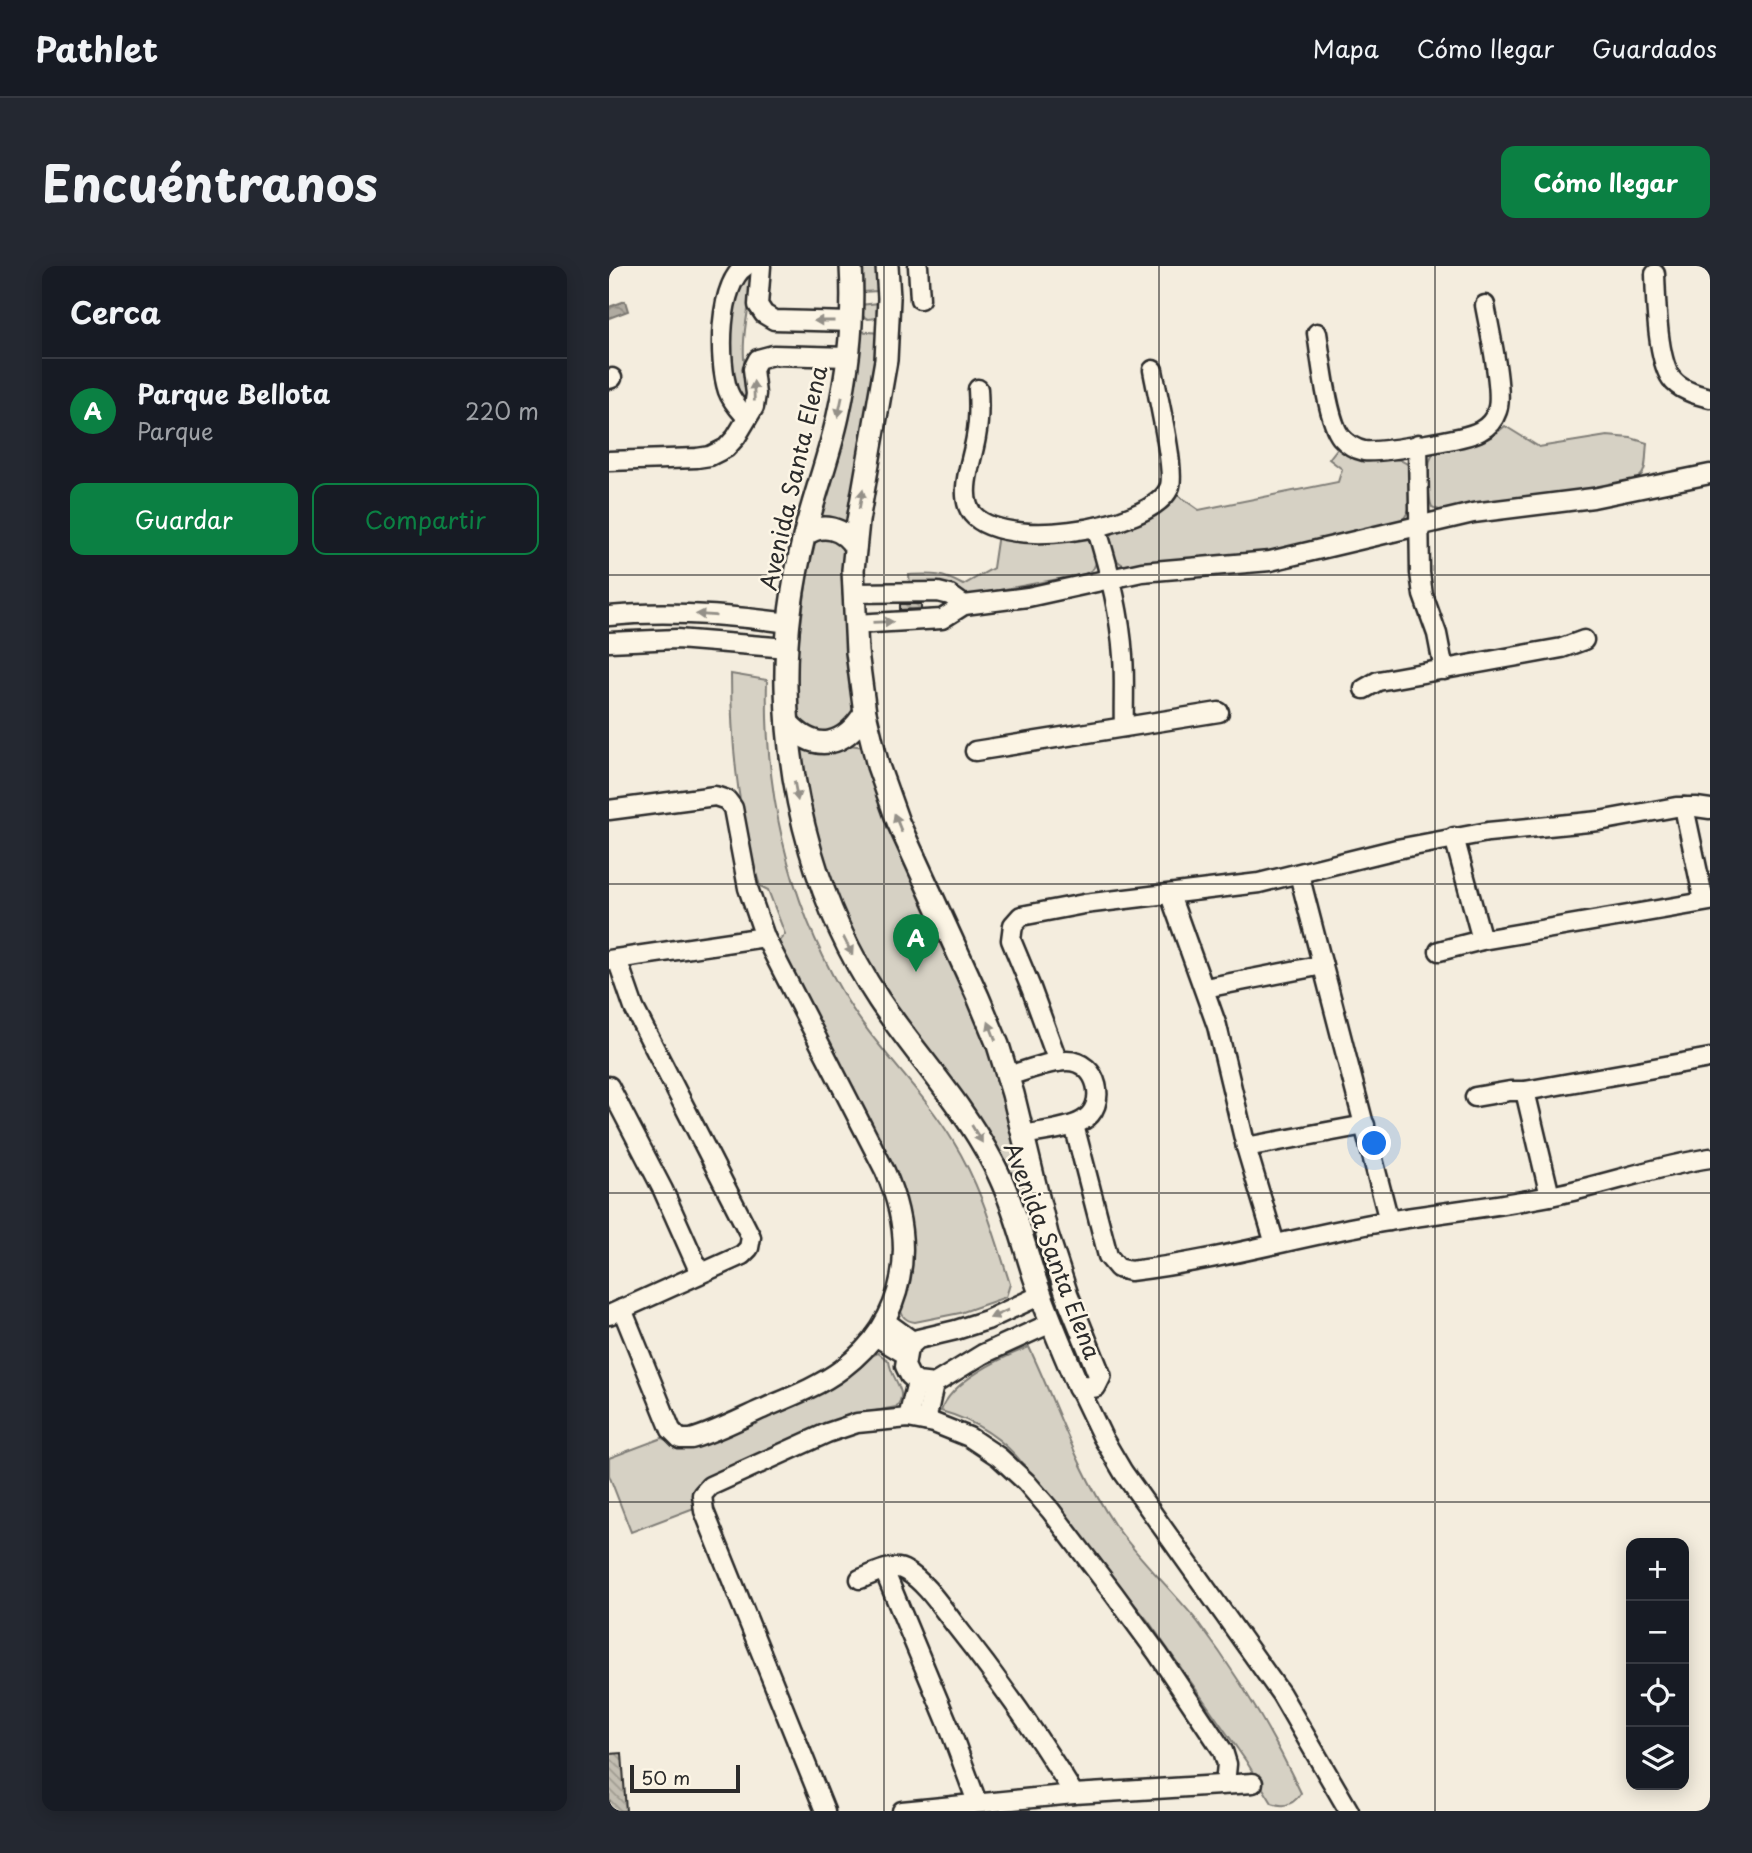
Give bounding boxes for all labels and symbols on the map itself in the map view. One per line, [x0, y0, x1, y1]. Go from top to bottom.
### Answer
one-way arrow [812, 316, 834, 327]
street label: Avenida Santa Elena [750, 361, 836, 594]
one-way arrow [749, 380, 760, 402]
one-way arrow [834, 396, 845, 418]
one-way arrow [856, 488, 867, 510]
one-way arrow [695, 609, 717, 620]
one-way arrow [873, 617, 895, 628]
one-way arrow [791, 780, 802, 802]
one-way arrow [893, 813, 904, 834]
pin: A [893, 914, 939, 972]
one-way arrow [843, 936, 854, 956]
one-way arrow [986, 1020, 997, 1041]
one-way arrow [970, 1124, 983, 1143]
your location [1357, 1126, 1391, 1160]
street label: Avenida Santa Elena [996, 1137, 1111, 1365]
one-way arrow [989, 1308, 1009, 1320]
scale bar [630, 1762, 740, 1794]

